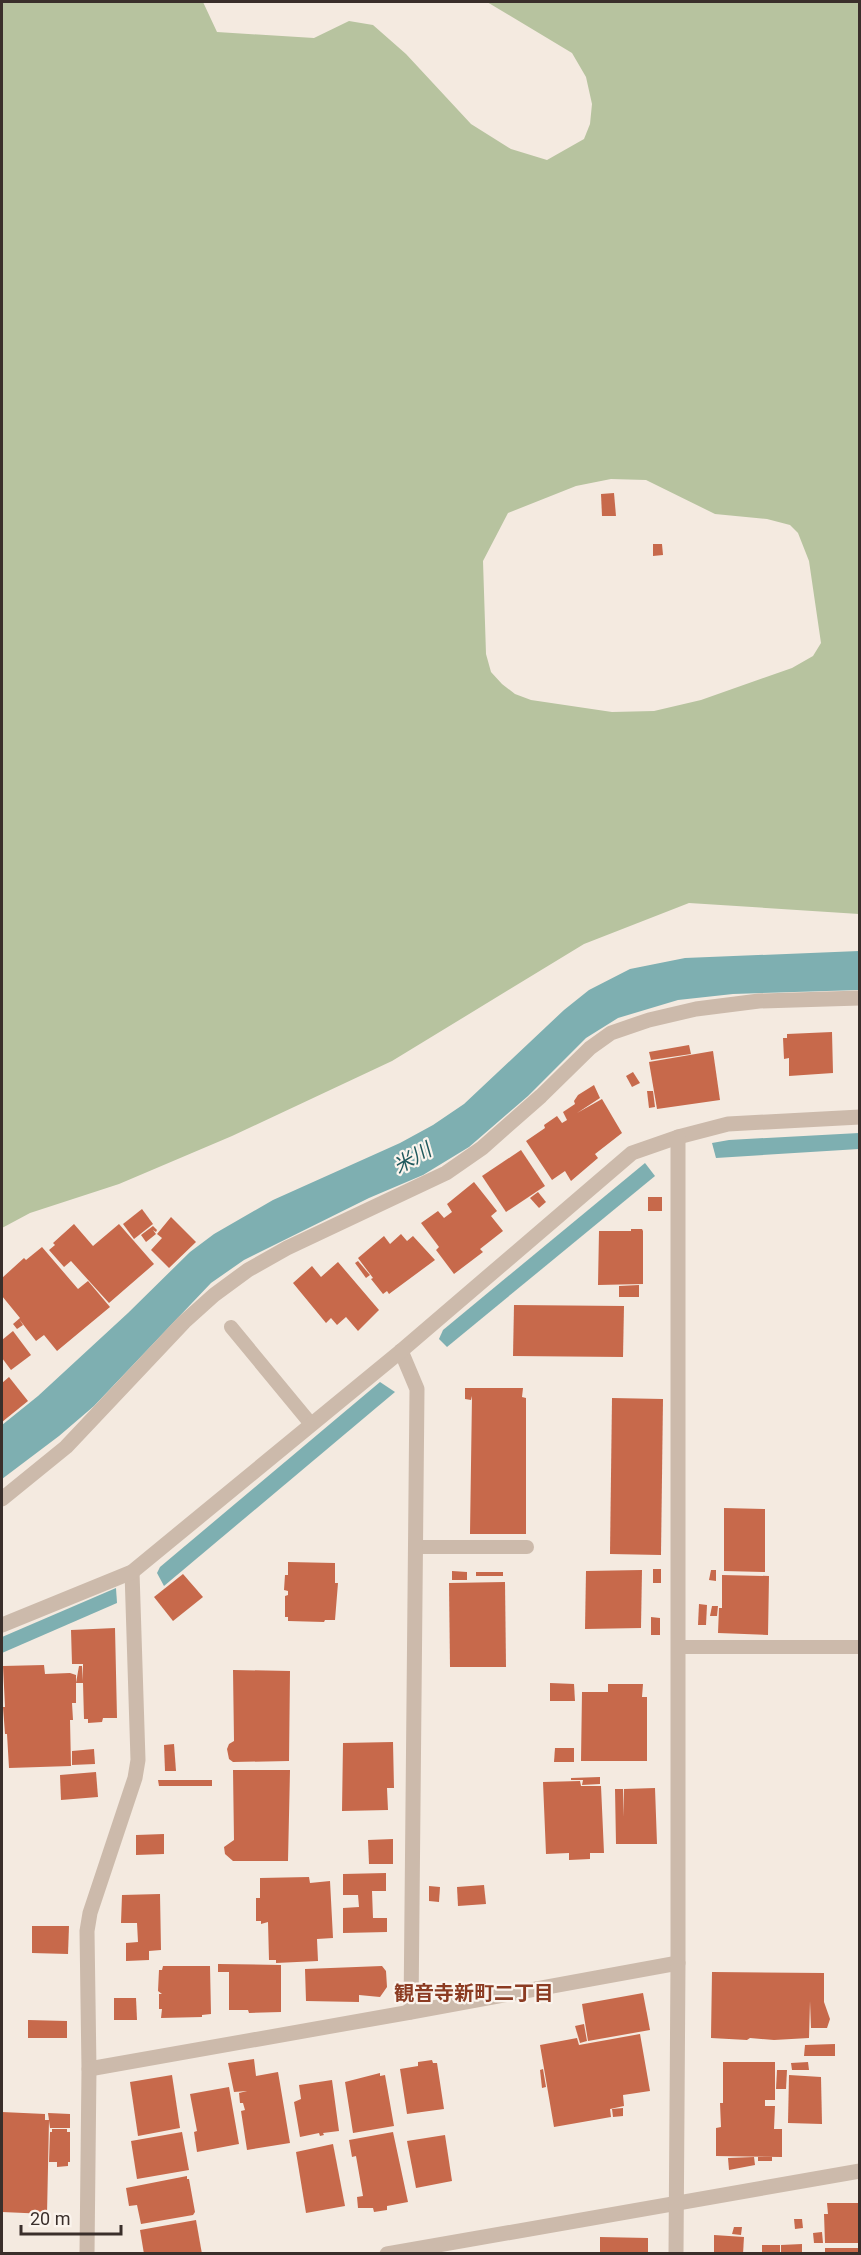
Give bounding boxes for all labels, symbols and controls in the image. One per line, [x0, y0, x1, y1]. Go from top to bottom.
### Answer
water label: 米川 [389, 1137, 437, 1178]
district label: 観音寺新町二丁目 [394, 1981, 554, 2005]
scale bar [21, 2198, 122, 2236]
text: 20 m [30, 2208, 70, 2229]

